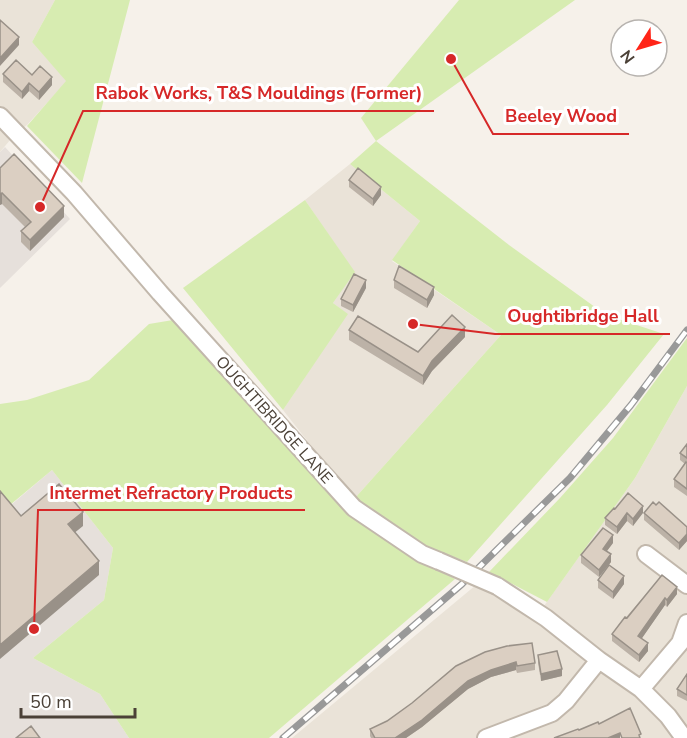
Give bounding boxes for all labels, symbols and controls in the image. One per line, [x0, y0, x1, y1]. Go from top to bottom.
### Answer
north arrow [609, 18, 669, 78]
text: N [615, 45, 640, 68]
callout: Rabok Works, T&S Mouldings (Former) [83, 75, 434, 111]
text: Rabok Works, T&S Mouldings (Former) [95, 81, 423, 105]
callout: Beeley Wood [493, 98, 629, 134]
text: Beeley Wood [505, 104, 617, 128]
callout: Oughtibridge Hall [495, 298, 670, 334]
text: Oughtibridge Hall [507, 304, 659, 328]
street label: OUGHTIBRIDGE LANE [211, 351, 337, 489]
callout: Intermet Refractory Products [38, 474, 305, 510]
text: Intermet Refractory Products [49, 481, 293, 505]
scale bar [21, 681, 135, 719]
text: 50 m [30, 690, 72, 714]

